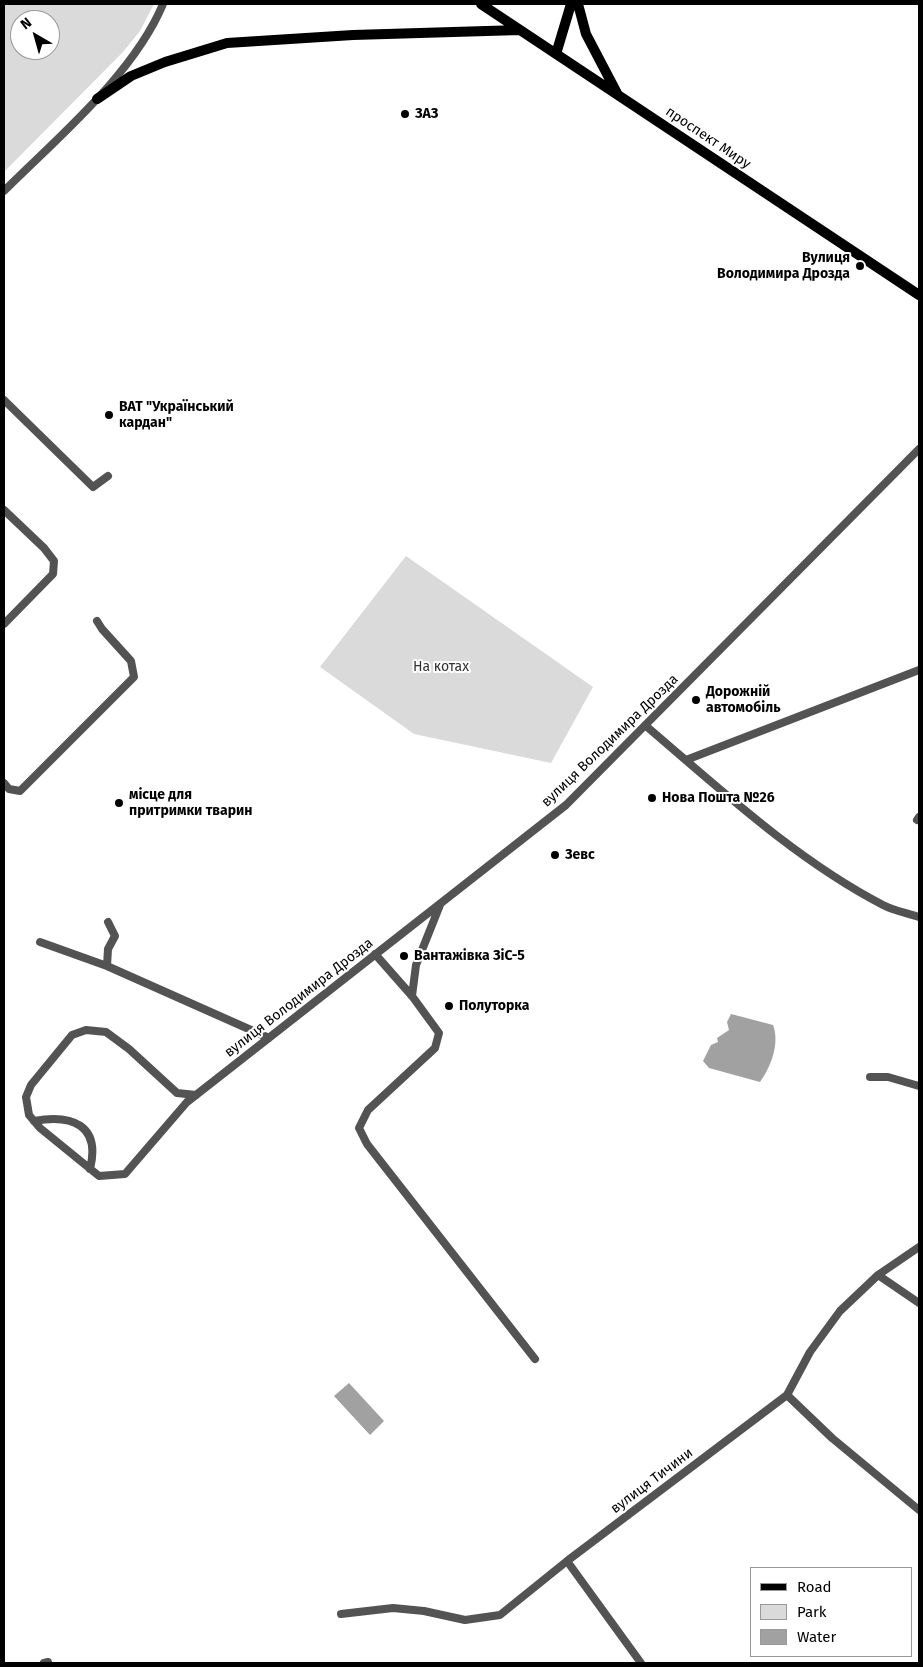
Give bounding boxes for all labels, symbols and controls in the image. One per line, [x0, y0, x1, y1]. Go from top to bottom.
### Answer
north arrow [10, 10, 60, 60]
text: N [17, 14, 35, 33]
street label: проспект Миру [662, 103, 754, 173]
place label: ЗАЗ [415, 106, 438, 122]
marker: ЗАЗ [399, 108, 411, 120]
place label: Вулиця Володимира Дрозда [717, 250, 850, 282]
marker: Вулиця Володимира Дрозда [854, 260, 866, 272]
place label: ВАТ "Український кардан" [119, 399, 234, 432]
marker: ВАТ "Український кардан" [103, 409, 115, 421]
park label: На котах [413, 659, 469, 675]
street label: вулиця Володимира Дрозда [538, 671, 682, 811]
place label: Дорожній автомобіль [706, 684, 780, 716]
marker: Дорожній автомобіль [690, 694, 702, 706]
place label: місце для притримки тварин [129, 787, 252, 820]
place label: Нова Пошта №26 [662, 790, 775, 806]
marker: Нова Пошта №26 [646, 792, 658, 804]
marker: місце для притримки тварин [113, 797, 125, 809]
place label: Зевс [565, 847, 595, 863]
marker: Зевс [549, 849, 561, 861]
street label: вулиця Володимира Дрозда [221, 935, 377, 1061]
place label: Вантажівка ЗіС-5 [414, 948, 525, 964]
marker: Вантажівка ЗіС-5 [398, 950, 410, 962]
place label: Полуторка [459, 998, 529, 1014]
marker: Полуторка [443, 1000, 455, 1012]
street label: вулиця Тичини [608, 1445, 696, 1517]
legend [750, 1567, 913, 1657]
text: Road [797, 1578, 832, 1596]
text: Park [797, 1603, 827, 1621]
text: Water [797, 1628, 836, 1646]

